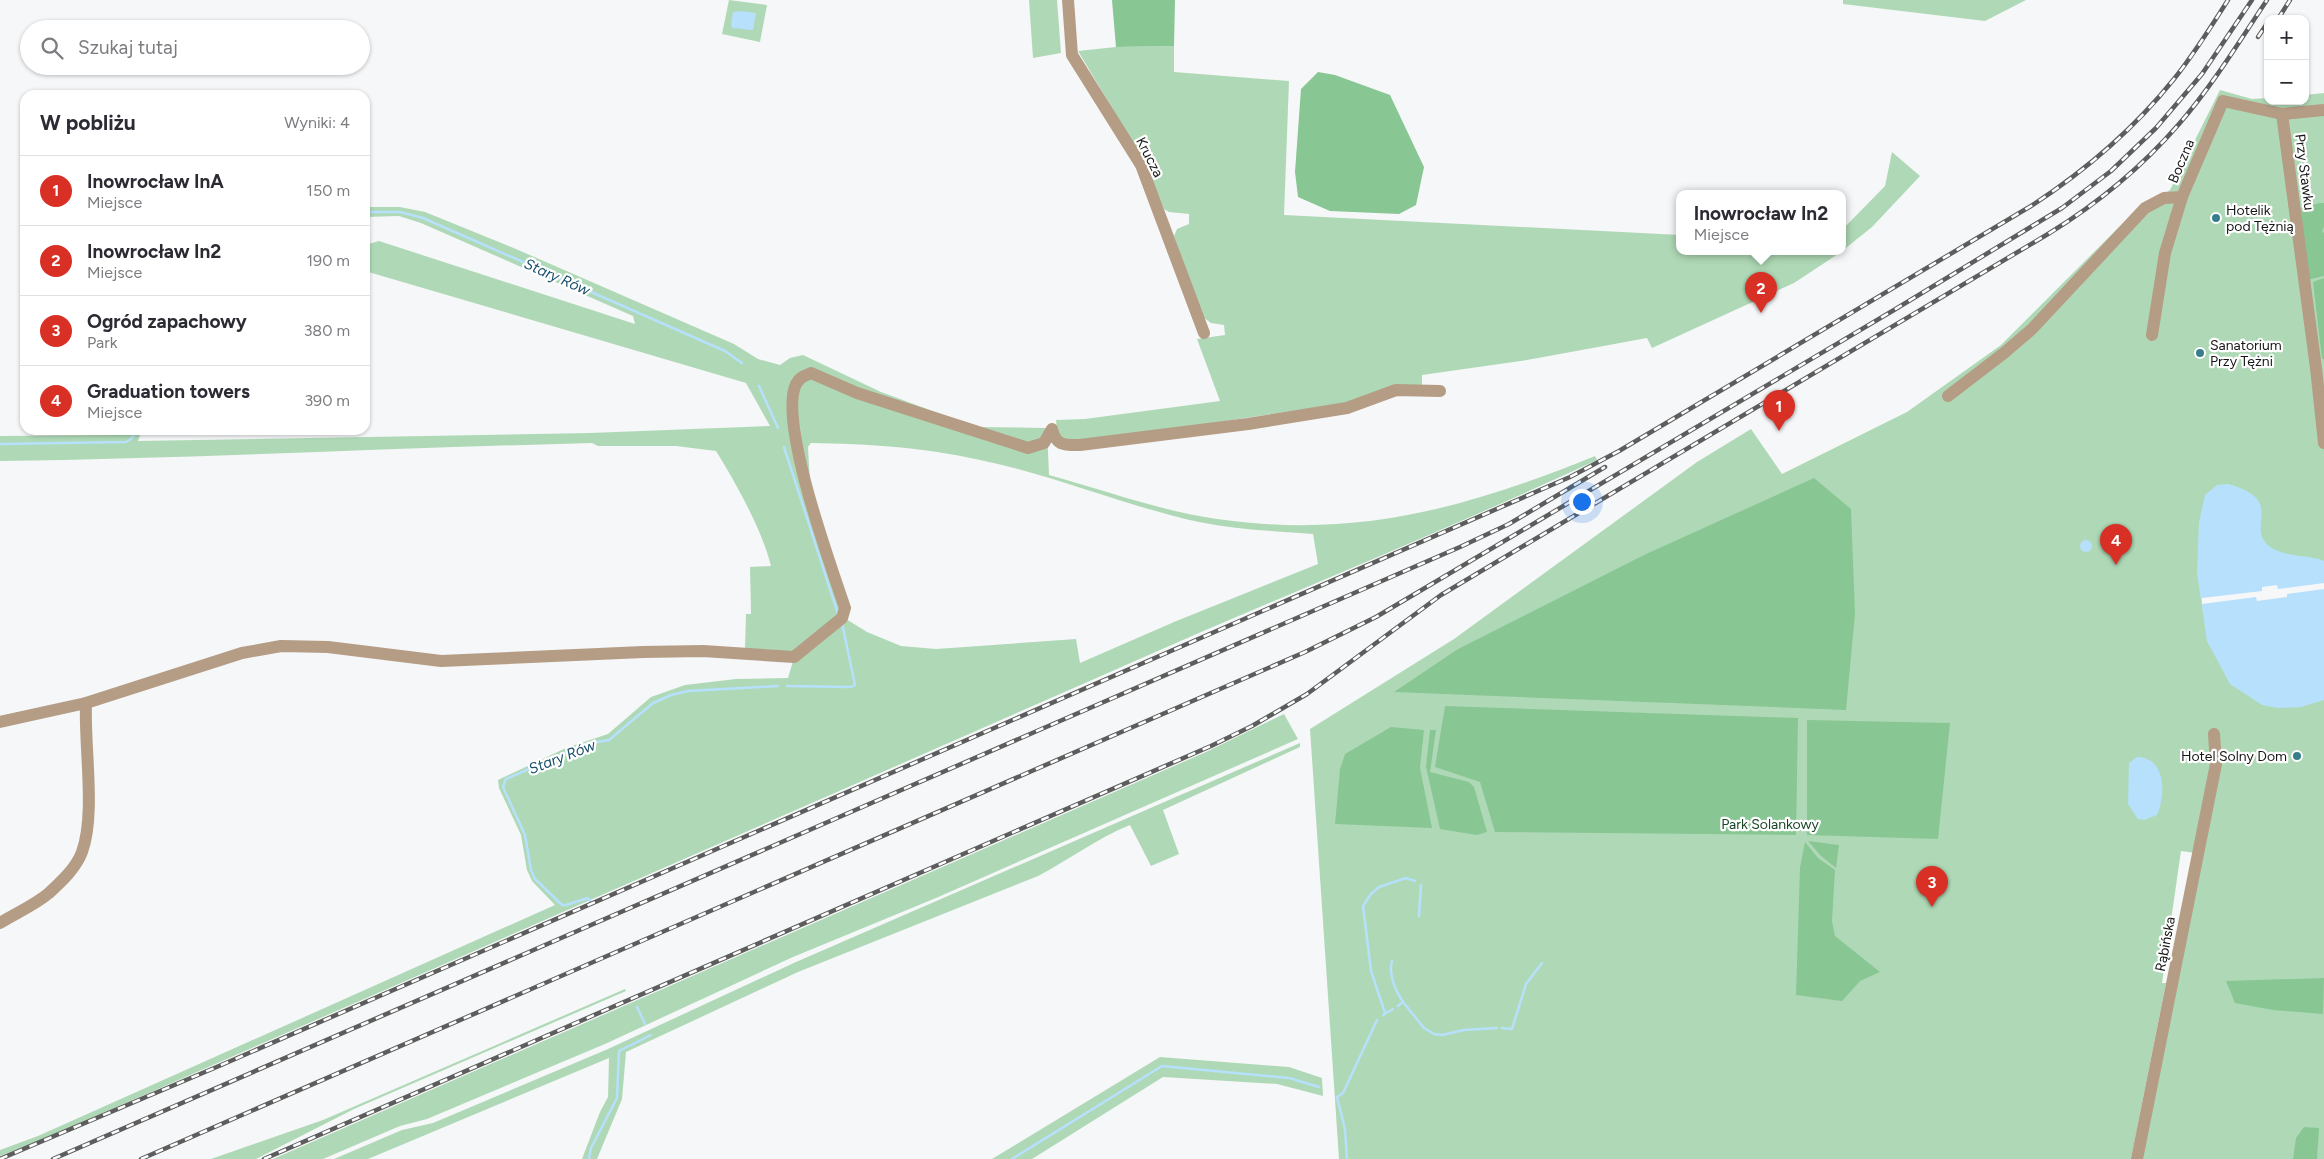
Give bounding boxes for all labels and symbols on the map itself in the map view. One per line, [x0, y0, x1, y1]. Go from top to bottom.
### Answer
street label: Przy Stawku [2291, 133, 2318, 211]
street label: Krucza [1132, 134, 1167, 180]
street label: Boczna [2165, 137, 2198, 186]
place label: Hotelik pod Tężnią [2226, 202, 2294, 235]
marker: Hotelik pod Tężnią [2210, 212, 2222, 224]
water label: Stary Rów [521, 255, 594, 300]
pin: 2 [1745, 272, 1777, 313]
place label: Sanatorium Przy Tężni [2210, 337, 2282, 370]
marker: Sanatorium Przy Tężni [2194, 347, 2206, 359]
pin: 1 [1763, 390, 1795, 431]
your location [1569, 489, 1595, 515]
pin: 4 [2100, 524, 2132, 565]
water label: Stary Rów [526, 736, 599, 778]
place label: Hotel Solny Dom [2181, 748, 2287, 765]
marker: Hotel Solny Dom [2291, 750, 2303, 762]
park label: Park Solankowy [1721, 816, 1820, 833]
pin: 3 [1916, 866, 1948, 907]
street label: Rąbińska [2152, 915, 2179, 973]

